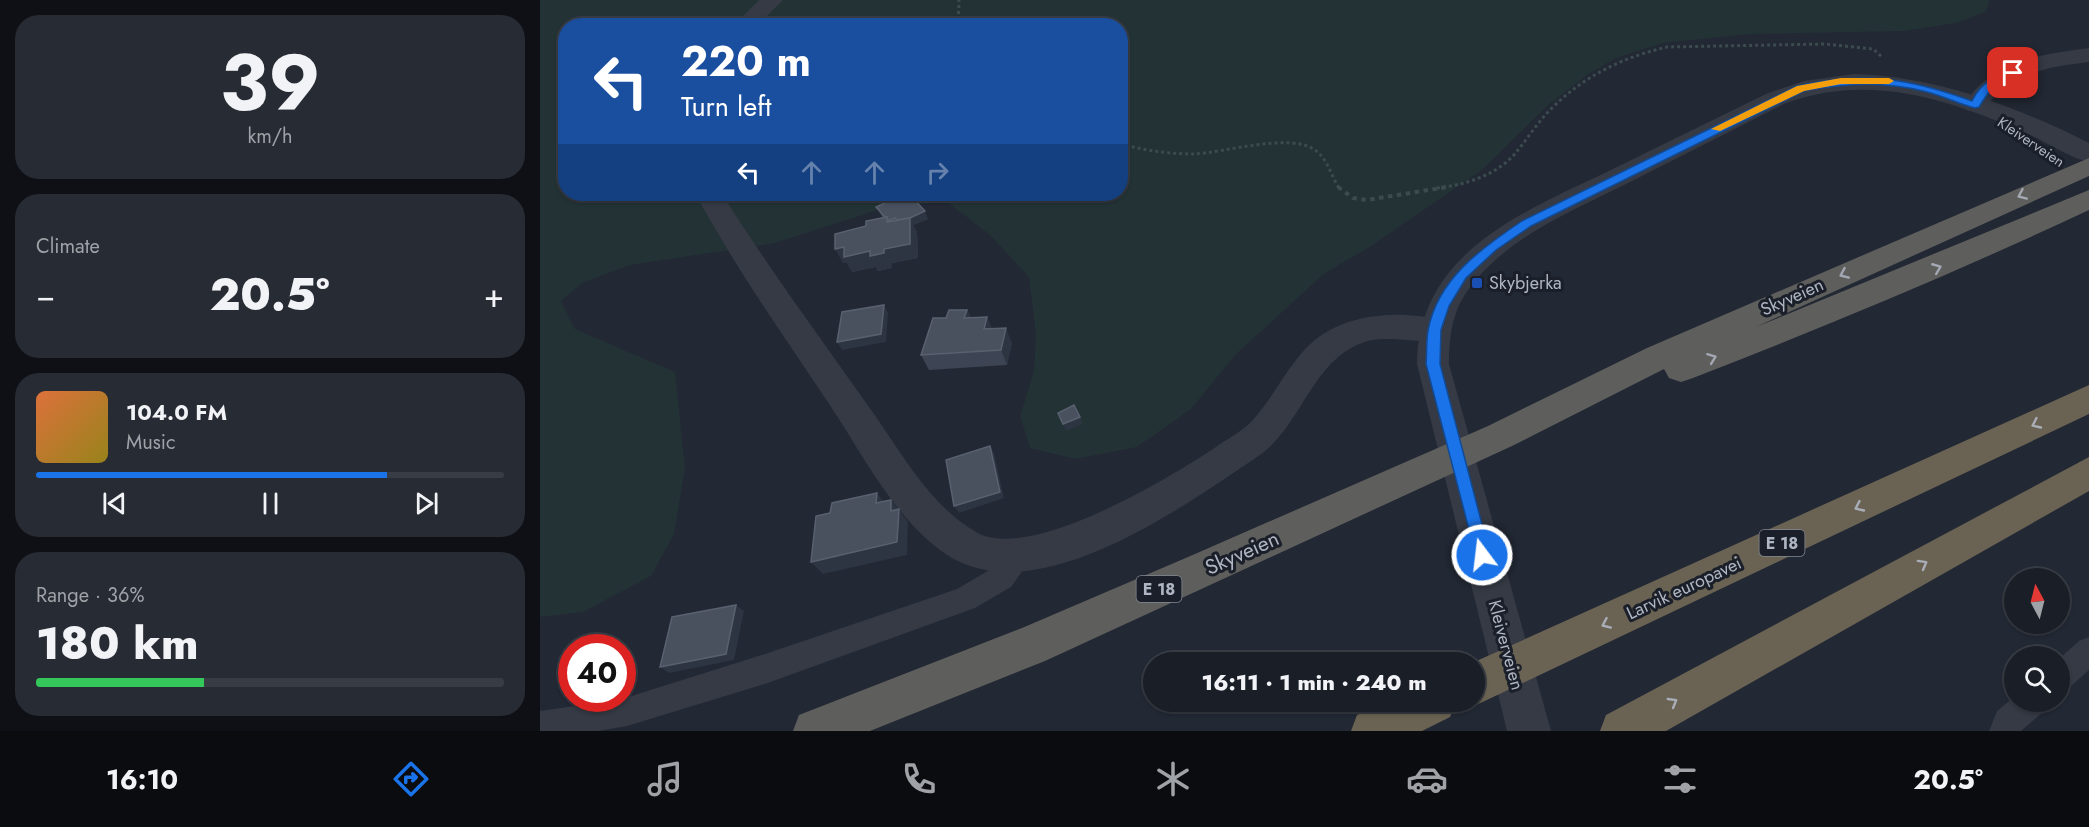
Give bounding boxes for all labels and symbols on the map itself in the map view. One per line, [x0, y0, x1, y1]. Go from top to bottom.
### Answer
pin [1987, 47, 2038, 98]
street label: Kleiverveien [1993, 111, 2069, 173]
one-way arrow [2018, 188, 2029, 200]
one-way arrow [1931, 263, 1942, 275]
one-way arrow [1839, 267, 1850, 279]
place label: Skybjerka [1489, 270, 1562, 296]
street label: Skyveien [1756, 272, 1828, 322]
marker: Skybjerka [1470, 276, 1484, 290]
one-way arrow [1706, 352, 1717, 365]
one-way arrow [2032, 417, 2043, 429]
one-way arrow [1855, 499, 1866, 511]
street label: Skyveien [1200, 523, 1284, 583]
position arrow [1450, 523, 1514, 587]
road number: E 18 [1760, 530, 1804, 556]
street label: Larvik europavei [1622, 550, 1746, 626]
one-way arrow [1917, 560, 1927, 571]
north arrow [2004, 568, 2070, 634]
road number: E 18 [1136, 576, 1182, 602]
street label: Kleiverveien [1482, 597, 1530, 693]
one-way arrow [1602, 617, 1613, 629]
speed limit sign: 40 [558, 634, 636, 712]
one-way arrow [1667, 698, 1677, 709]

